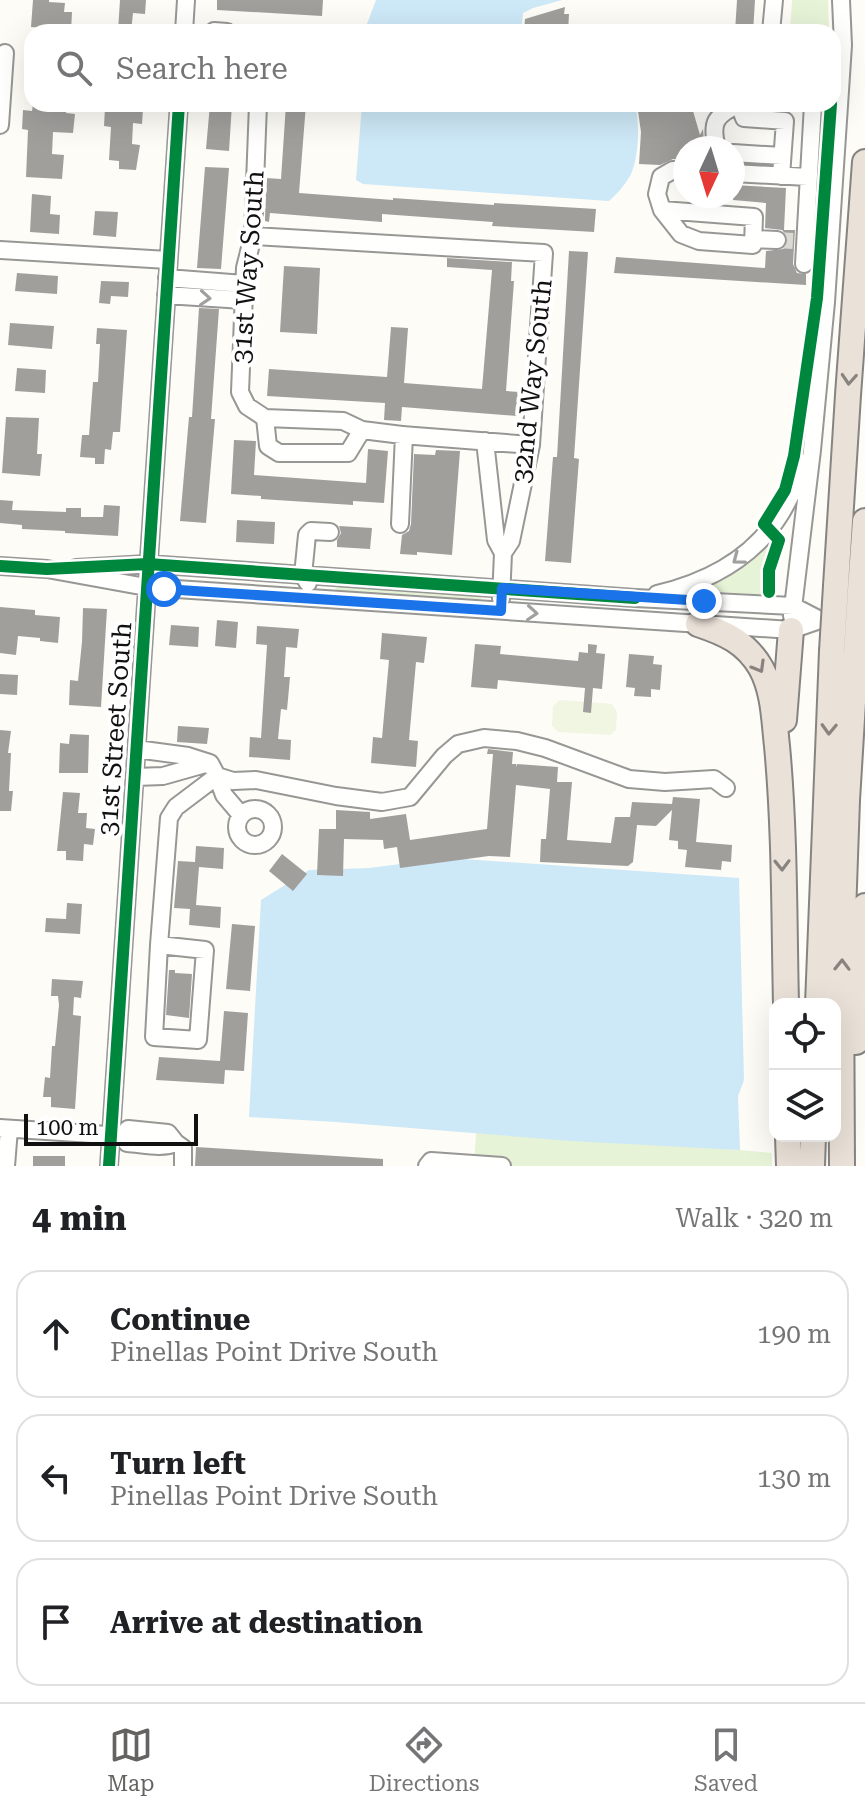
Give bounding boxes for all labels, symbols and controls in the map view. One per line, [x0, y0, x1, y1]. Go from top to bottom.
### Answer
search box [24, 24, 841, 112]
icon: search [52, 46, 96, 90]
text: Search here [116, 51, 288, 86]
north arrow [673, 136, 745, 208]
street label: 31st Way South [226, 169, 270, 365]
street label: 32nd Way South [506, 277, 558, 485]
one-way arrow [199, 289, 212, 306]
one-way arrow [841, 373, 858, 386]
one-way arrow [732, 550, 747, 564]
route start [146, 571, 182, 607]
route end [686, 583, 722, 619]
one-way arrow [526, 604, 539, 621]
street label: 31st Street South [93, 621, 137, 837]
one-way arrow [749, 658, 765, 673]
one-way arrow [821, 723, 838, 736]
one-way arrow [774, 859, 791, 872]
one-way arrow [833, 958, 850, 971]
map controls [769, 998, 841, 1142]
button: locate [769, 998, 841, 1070]
button: layers [769, 1070, 841, 1142]
scale bar [24, 1110, 198, 1146]
text: 100 m [36, 1115, 99, 1140]
text: 4 min [32, 1198, 127, 1238]
text: Walk · 320 m [675, 1203, 833, 1233]
text: Continue [110, 1302, 250, 1337]
icon: ahead [34, 1312, 78, 1356]
text: 190 m [757, 1319, 831, 1349]
text: Pinellas Point Drive South [110, 1337, 438, 1367]
text: Turn left [110, 1446, 246, 1481]
icon: left [34, 1456, 78, 1500]
text: 130 m [757, 1463, 831, 1493]
text: Pinellas Point Drive South [110, 1481, 438, 1511]
icon: arrive [34, 1600, 78, 1644]
text: Arrive at destination [110, 1605, 423, 1640]
tab: Map [107, 1723, 154, 1796]
tab: Directions [369, 1723, 479, 1796]
tab: Saved [694, 1723, 758, 1796]

